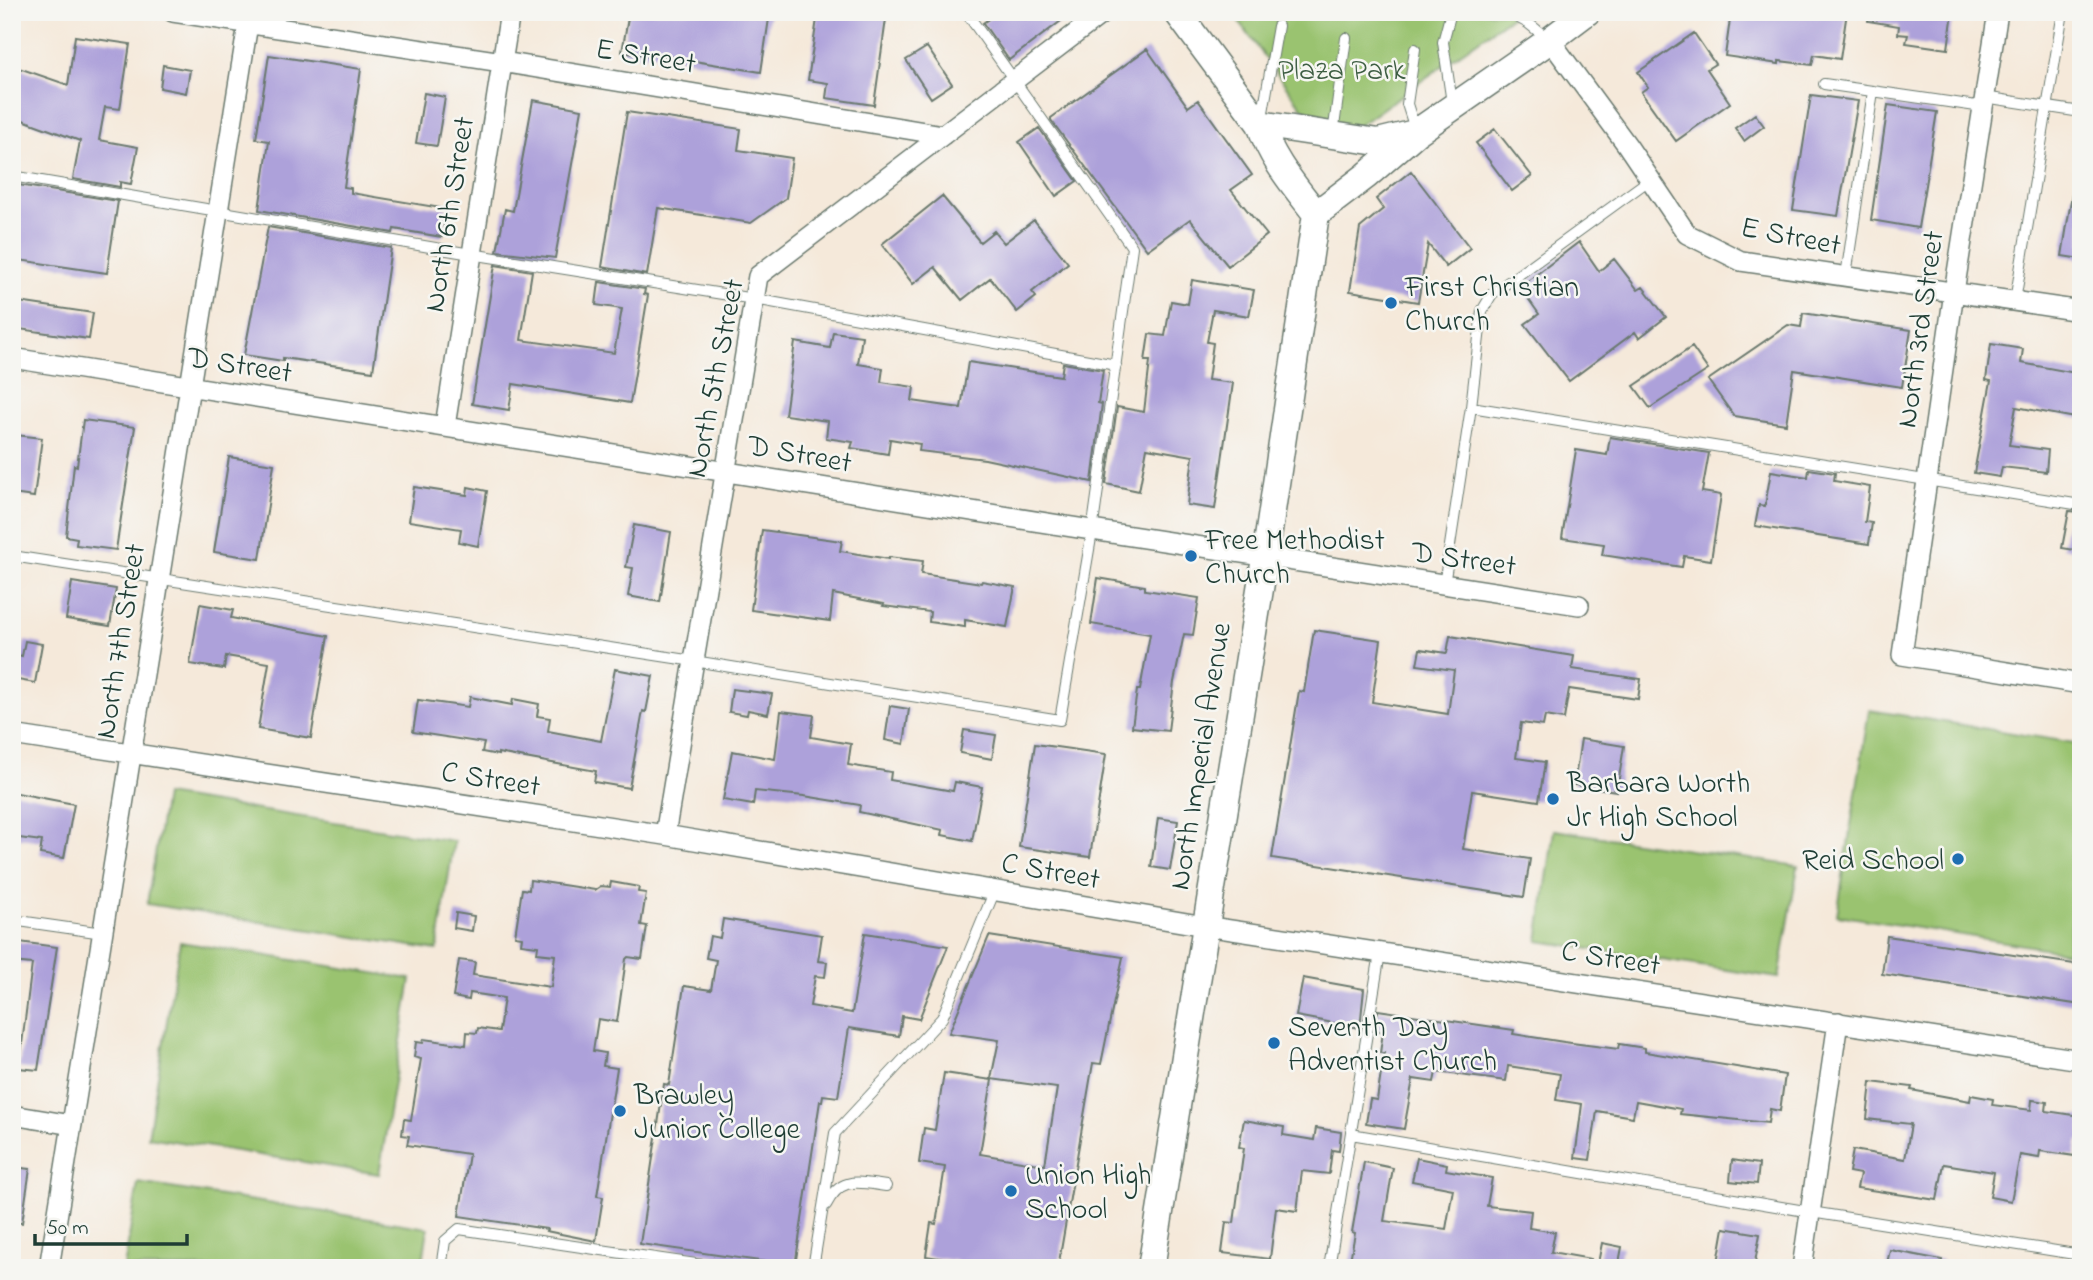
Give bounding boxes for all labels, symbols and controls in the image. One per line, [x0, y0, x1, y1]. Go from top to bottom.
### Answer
street label: E Street [592, 28, 699, 88]
park label: Plaza Park [1278, 50, 1407, 94]
street label: North 6th Street [414, 113, 488, 316]
street label: E Street [1737, 207, 1844, 269]
street label: North 3rd Street [1886, 228, 1958, 431]
place label: First Christian Church [1404, 267, 1579, 345]
street label: North 5th Street [676, 275, 758, 482]
marker: First Christian Church [1383, 295, 1399, 311]
street label: D Street [183, 337, 295, 397]
street label: D Street [743, 425, 855, 487]
place label: Free Methodist Church [1204, 520, 1385, 598]
street label: D Street [1407, 532, 1519, 590]
street label: North 7th Street [85, 541, 159, 742]
marker: Free Methodist Church [1183, 548, 1199, 564]
street label: North Imperial Avenue [1159, 619, 1245, 893]
street label: C Street [438, 751, 543, 810]
place label: Barbara Worth Jr High School [1566, 763, 1750, 841]
marker: Barbara Worth Jr High School [1545, 791, 1561, 807]
place label: Reid School [1802, 840, 1944, 884]
street label: C Street [998, 843, 1103, 903]
marker: Reid School [1950, 851, 1966, 867]
street label: C Street [1558, 930, 1663, 989]
place label: Seventh Day Adventist Church [1288, 1007, 1497, 1085]
marker: Seventh Day Adventist Church [1266, 1035, 1282, 1051]
place label: Brawley Junior College [633, 1075, 800, 1153]
marker: Brawley Junior College [612, 1103, 628, 1119]
place label: Union High School [1025, 1155, 1151, 1233]
marker: Union High School [1003, 1183, 1019, 1199]
scale bar [35, 1203, 187, 1247]
text: 50 m [46, 1214, 89, 1244]

